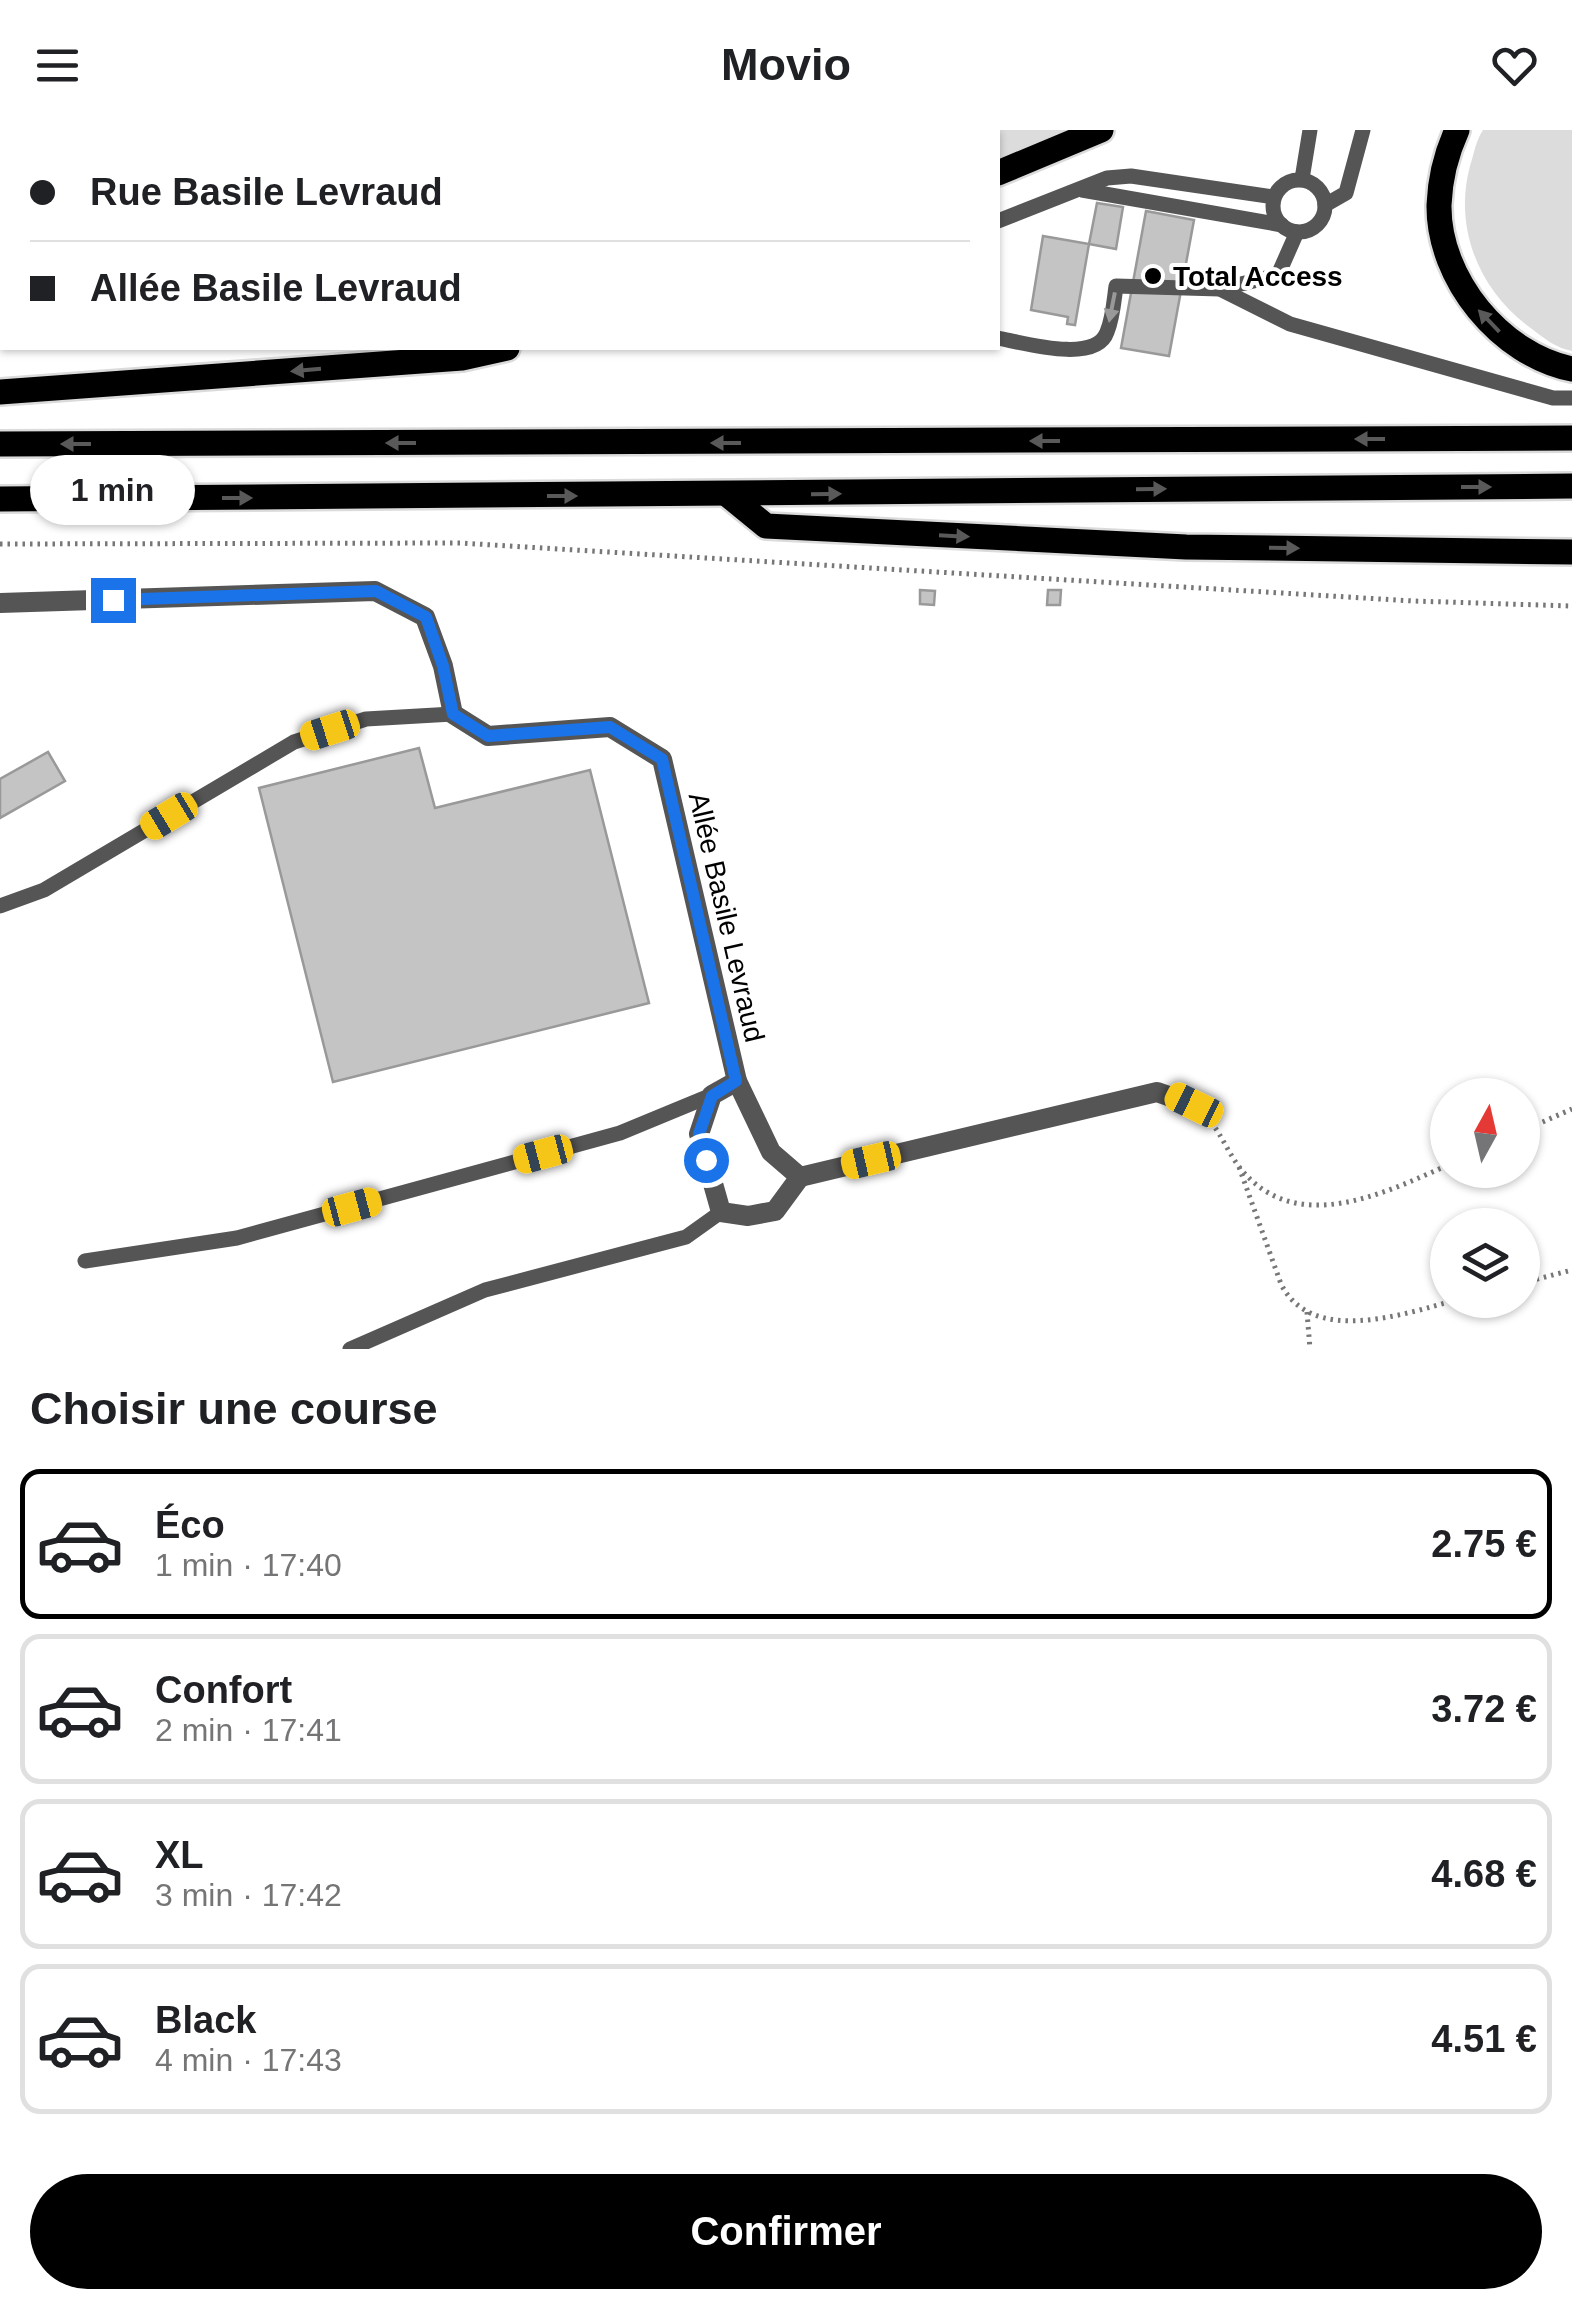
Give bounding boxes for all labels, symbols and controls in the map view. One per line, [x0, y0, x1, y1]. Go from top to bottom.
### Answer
icon: menu [30, 38, 85, 93]
icon: heart [1487, 38, 1542, 93]
text: Movio [721, 39, 851, 90]
text: Rue Basile Levraud [90, 171, 443, 213]
place label: Total Access [1173, 261, 1343, 292]
marker: Total Access [1142, 265, 1164, 287]
text: Allée Basile Levraud [90, 267, 462, 309]
one-way arrow [1104, 291, 1120, 322]
one-way arrow [1478, 309, 1501, 333]
one-way arrow [290, 363, 322, 379]
one-way arrow [1353, 431, 1385, 447]
one-way arrow [1028, 433, 1060, 449]
one-way arrow [384, 435, 416, 451]
one-way arrow [709, 435, 741, 451]
one-way arrow [59, 436, 91, 452]
callout: 1 min [31, 455, 196, 525]
text: 1 min [71, 472, 154, 508]
one-way arrow [1460, 479, 1492, 495]
one-way arrow [1135, 480, 1167, 496]
one-way arrow [810, 486, 842, 502]
one-way arrow [547, 488, 579, 504]
one-way arrow [222, 490, 254, 506]
one-way arrow [939, 528, 971, 544]
one-way arrow [1268, 540, 1300, 556]
route end [91, 578, 136, 623]
car [297, 706, 363, 754]
car [136, 788, 202, 844]
street label: Allée Basile Levraud [683, 789, 770, 1045]
car [1160, 1078, 1228, 1132]
north arrow [1430, 1078, 1540, 1188]
map controls [1430, 1078, 1540, 1318]
car [510, 1132, 576, 1176]
route start [684, 1138, 729, 1183]
car [838, 1139, 904, 1181]
car [319, 1185, 385, 1229]
button: layers [1430, 1208, 1540, 1318]
text: Choisir une course [30, 1383, 438, 1434]
icon: car [35, 1499, 125, 1589]
text: Éco [155, 1504, 225, 1546]
text: 2.75 € [1431, 1523, 1537, 1565]
text: 1 min · 17:40 [155, 1547, 342, 1583]
icon: car [35, 1664, 125, 1754]
text: Confort [155, 1669, 292, 1711]
text: 3.72 € [1431, 1688, 1537, 1730]
text: 2 min · 17:41 [155, 1712, 342, 1748]
icon: car [35, 1829, 125, 1919]
text: XL [155, 1834, 204, 1876]
text: 4.68 € [1431, 1853, 1537, 1895]
text: 3 min · 17:42 [155, 1877, 342, 1913]
icon: car [35, 1994, 125, 2084]
text: Black [155, 1999, 256, 2041]
text: 4.51 € [1431, 2018, 1537, 2060]
text: 4 min · 17:43 [155, 2042, 342, 2078]
button: Confirmer [30, 2174, 1542, 2289]

